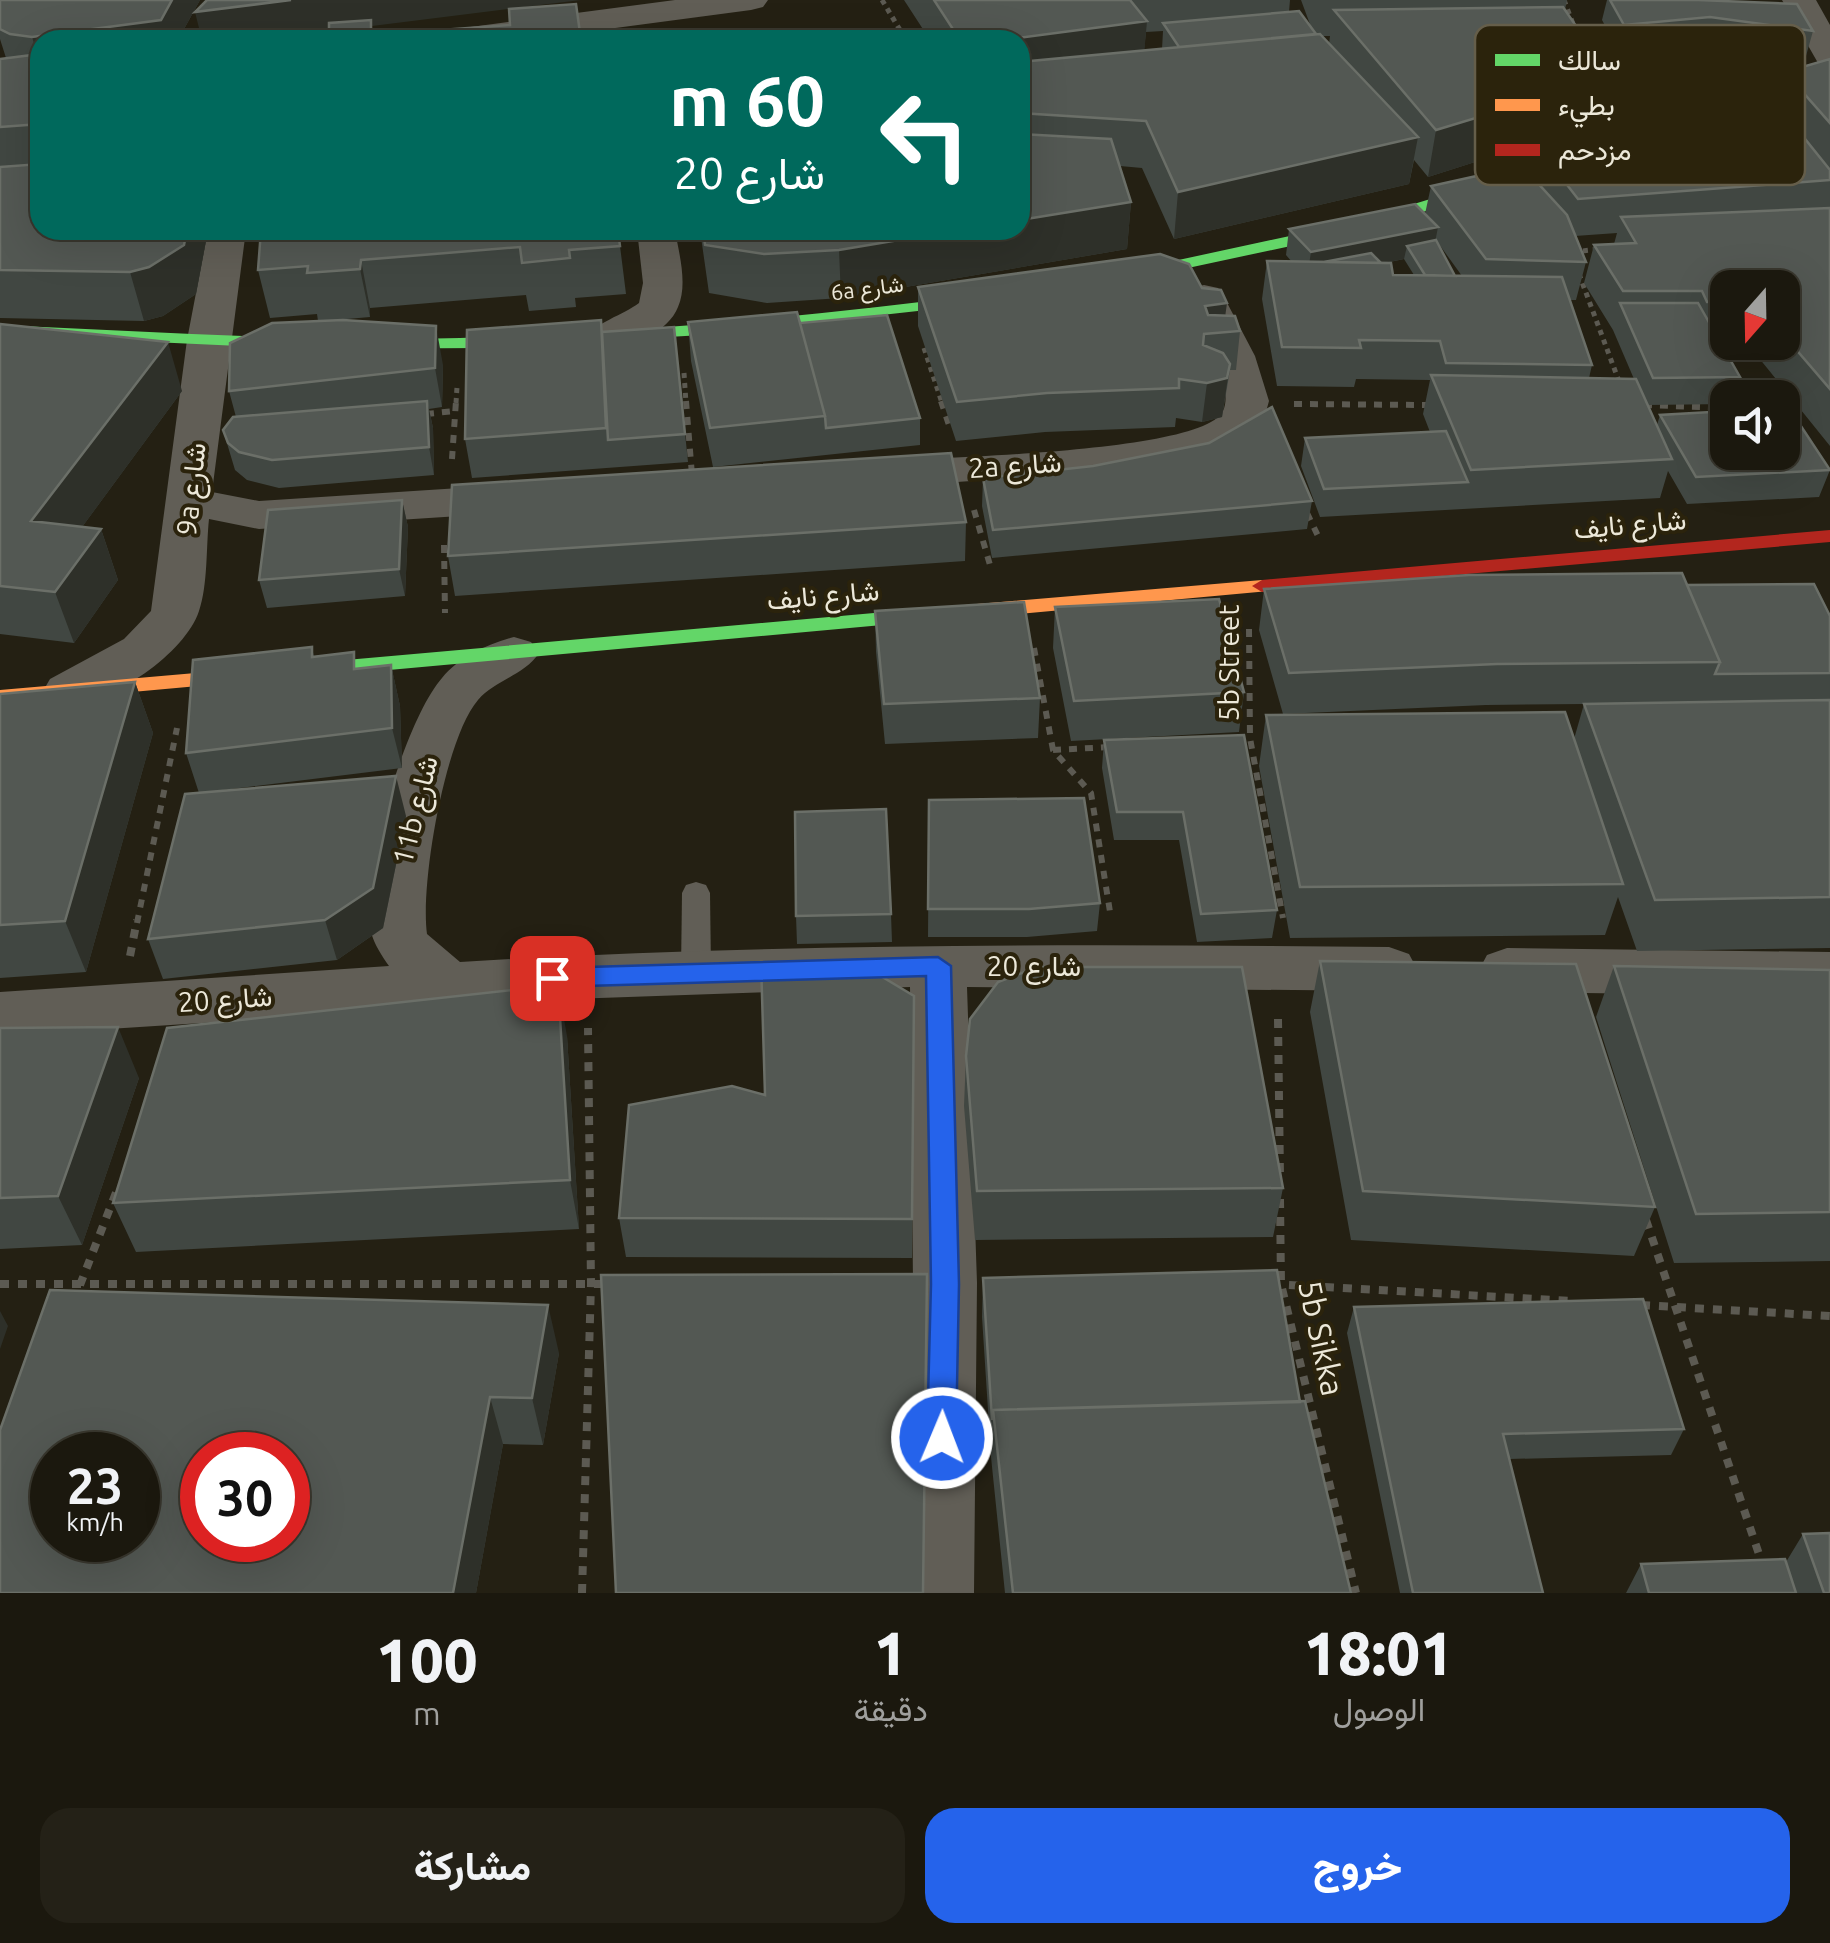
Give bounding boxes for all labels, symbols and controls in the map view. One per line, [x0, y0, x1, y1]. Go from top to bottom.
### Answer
legend [1475, 25, 1805, 185]
text: سالك [1558, 44, 1621, 75]
text: 60 m [669, 61, 825, 139]
icon: left [860, 70, 990, 200]
text: بطيء [1558, 89, 1615, 128]
text: مزدحم [1558, 134, 1631, 169]
text: شارع 20 [673, 147, 825, 198]
north arrow [1710, 270, 1800, 360]
map controls [1710, 270, 1800, 470]
street label: 6a شارع [829, 271, 905, 307]
button: sound [1710, 380, 1800, 470]
street label: 9a شارع [170, 441, 215, 537]
street label: 2a شارع [968, 446, 1063, 487]
street label: شارع نايف [1572, 503, 1688, 548]
street label: شارع نايف [765, 574, 881, 619]
street label: 5b Street [1213, 605, 1244, 721]
street label: 11b شارع [386, 752, 447, 868]
pin [510, 936, 595, 1021]
street label: شارع 20 [987, 950, 1081, 985]
icon: arrive [525, 951, 580, 1006]
street label: شارع 20 [177, 980, 273, 1021]
street label: 5b Sikka [1292, 1277, 1352, 1399]
position arrow [890, 1386, 994, 1490]
speed limit sign: 30 [180, 1432, 310, 1562]
text: 23 [67, 1457, 123, 1513]
text: km/h [66, 1508, 124, 1536]
text: 1 [874, 1619, 908, 1686]
text: 18:01 [1304, 1619, 1454, 1686]
text: 100 [376, 1626, 478, 1693]
text: دقيقة [854, 1691, 928, 1727]
text: الوصول [1333, 1691, 1425, 1727]
text: m [413, 1695, 441, 1731]
button: مشاركة [40, 1808, 905, 1923]
button: خروج [925, 1808, 1790, 1923]

